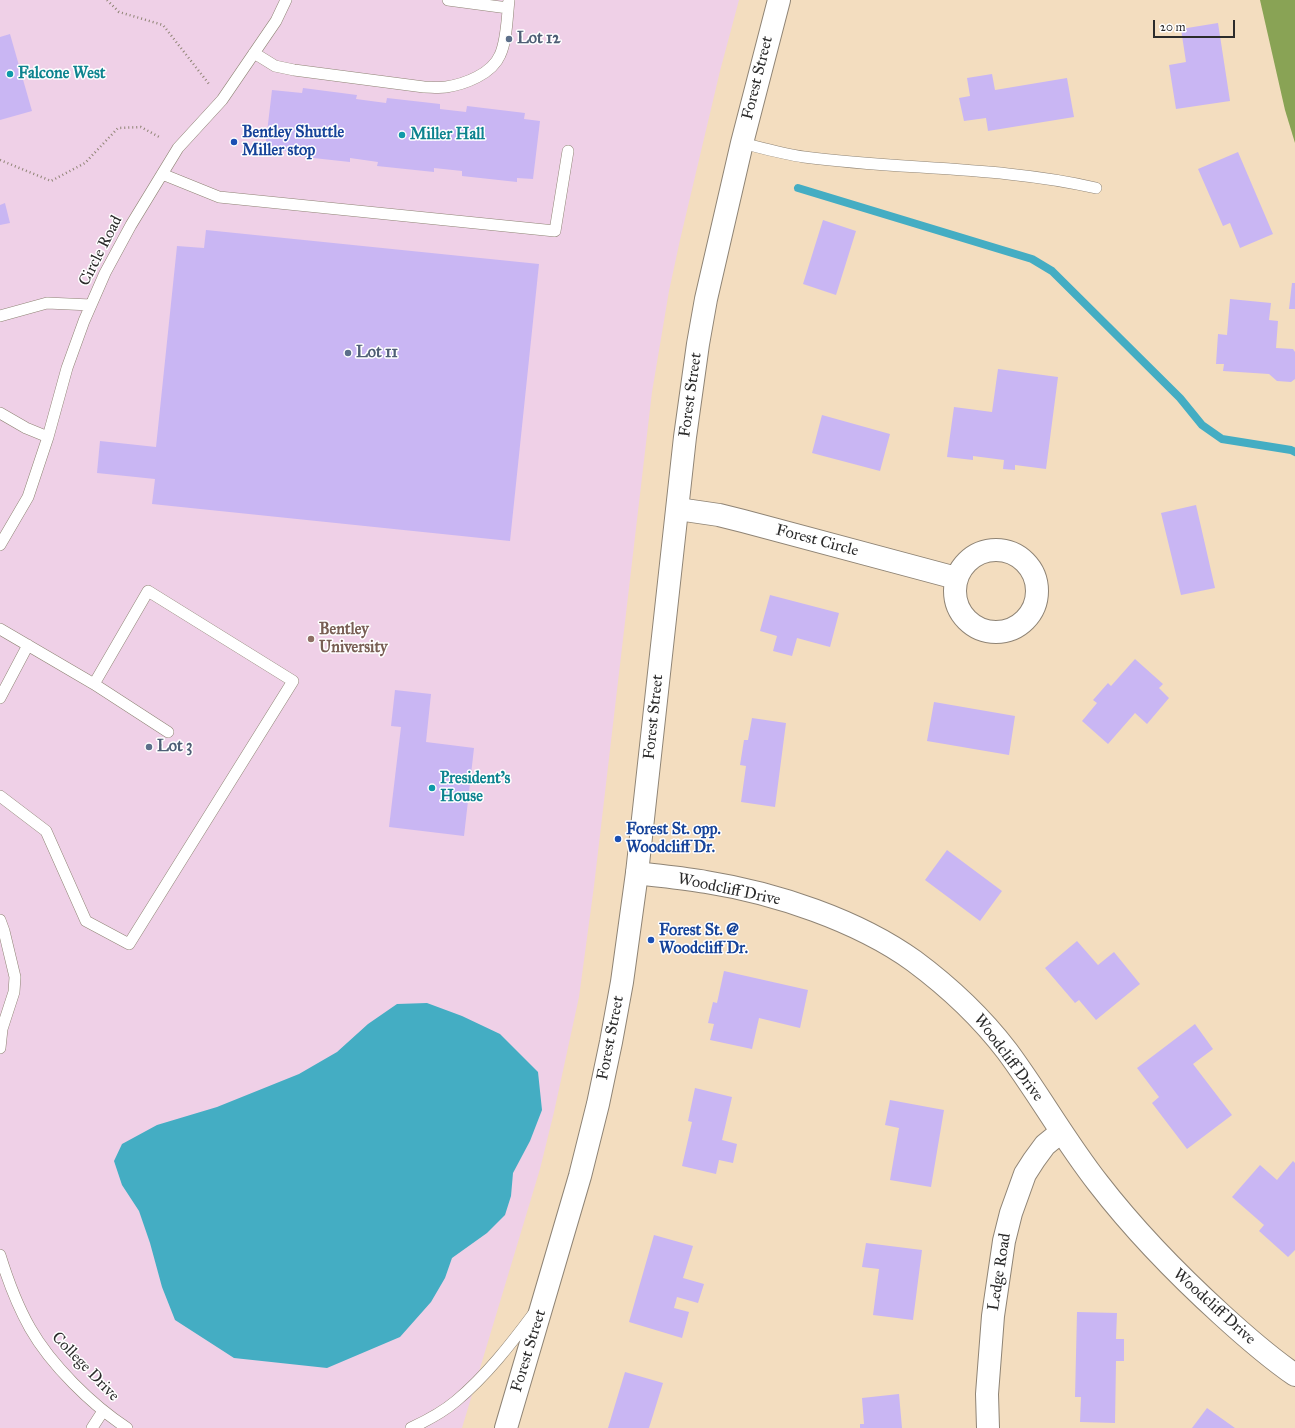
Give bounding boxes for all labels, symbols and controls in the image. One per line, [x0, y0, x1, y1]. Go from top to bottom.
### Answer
scale bar [1155, 12, 1237, 38]
text: 20 m [1160, 20, 1186, 34]
place label: Lot 12 [517, 29, 560, 49]
marker: Lot 12 [504, 34, 514, 44]
street label: Forest Street [738, 34, 778, 122]
place label: Falcone West [18, 64, 106, 84]
marker: Falcone West [5, 69, 15, 79]
place label: Bentley Shuttle Miller stop [242, 123, 344, 161]
place label: Miller Hall [410, 125, 485, 145]
marker: Miller Hall [397, 130, 407, 140]
marker: Bentley Shuttle Miller stop [229, 137, 239, 147]
street label: Circle Road [75, 213, 127, 289]
place label: Lot 11 [356, 343, 398, 363]
marker: Lot 11 [343, 348, 353, 358]
street label: Forest Street [676, 351, 706, 439]
street label: Forest Circle [774, 521, 860, 561]
place label: Bentley University [319, 620, 388, 658]
marker: Bentley University [306, 634, 316, 644]
street label: Forest Street [640, 673, 668, 761]
place label: Lot 3 [157, 737, 193, 757]
marker: Lot 3 [144, 742, 154, 752]
place label: President's House [440, 769, 510, 807]
marker: President's House [427, 783, 437, 793]
place label: Forest St. opp. Woodcliff Dr. [626, 820, 721, 858]
marker: Forest St. opp. Woodcliff Dr. [613, 834, 623, 844]
street label: Woodcliff Drive [676, 870, 782, 910]
place label: Forest St. @ Woodcliff Dr. [659, 921, 748, 959]
marker: Forest St. @ Woodcliff Dr. [646, 935, 656, 945]
street label: Forest Street [593, 994, 629, 1082]
street label: Woodcliff Drive [969, 1011, 1047, 1105]
street label: Ledge Road [984, 1232, 1016, 1312]
street label: Woodcliff Drive [1169, 1265, 1259, 1349]
street label: Forest Street [507, 1307, 551, 1395]
street label: College Drive [47, 1328, 123, 1406]

